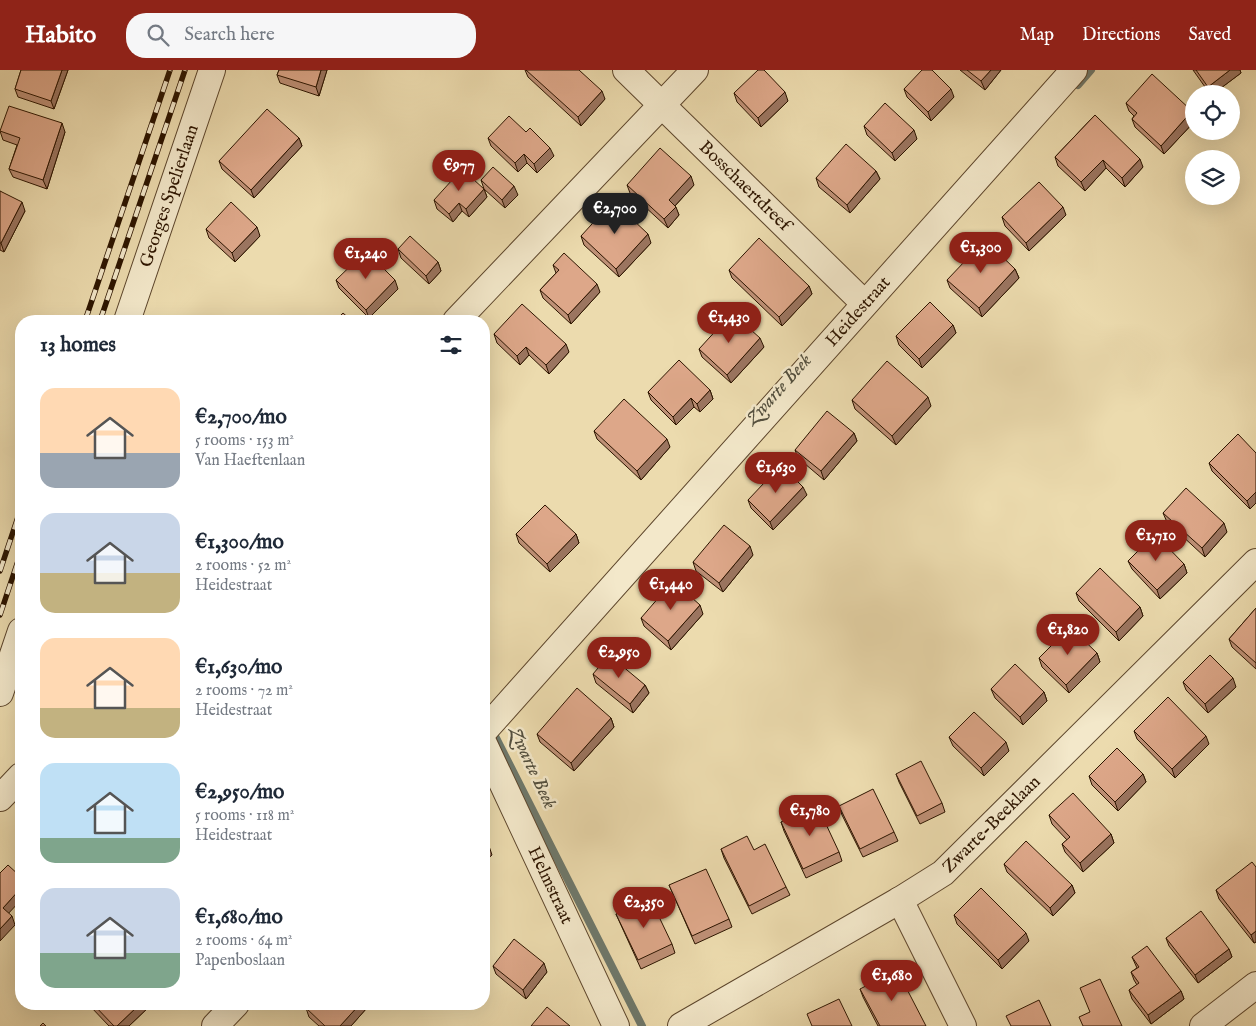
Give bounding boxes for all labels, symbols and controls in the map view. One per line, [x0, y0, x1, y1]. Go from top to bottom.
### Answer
search box [126, 13, 476, 58]
text: Habito [25, 20, 96, 51]
icon: search [144, 21, 172, 49]
text: Search here [184, 23, 275, 47]
text: Map [1020, 24, 1054, 47]
text: Directions [1082, 24, 1160, 47]
text: Saved [1188, 24, 1231, 47]
map controls [1185, 85, 1240, 205]
button: locate [1185, 85, 1240, 140]
street label: Georges Spelierlaan [135, 121, 204, 270]
street label: Bosschaertdreef [694, 136, 798, 239]
pin: €977 [429, 150, 489, 192]
button: layers [1185, 150, 1240, 205]
text: €977 [443, 156, 475, 176]
pin: €2,700 [574, 192, 656, 235]
text: €2,700 [593, 199, 637, 219]
pin: €1,300 [940, 232, 1022, 274]
pin: €1,240 [325, 238, 407, 280]
text: €1,300 [960, 238, 1002, 258]
text: €1,240 [345, 244, 387, 264]
street label: Heidestraat [821, 272, 896, 352]
pin: €1,430 [688, 302, 770, 344]
text: €1,430 [708, 308, 750, 328]
icon: filters [437, 331, 465, 359]
text: 13 homes [40, 332, 116, 359]
water label: Zwarte Beek [739, 349, 818, 432]
text: €2,700/mo [195, 404, 287, 431]
icon: home [80, 408, 140, 468]
text: 5 rooms · 153 m² [195, 431, 294, 451]
text: Van Haeftenlaan [195, 451, 305, 471]
pin: €1,630 [735, 452, 817, 494]
text: €1,630 [756, 458, 796, 478]
pin: €1,710 [1115, 520, 1197, 562]
text: €1,710 [1136, 526, 1176, 546]
text: €1,300/mo [195, 529, 284, 556]
icon: home [80, 533, 140, 593]
text: 2 rooms · 52 m² [195, 556, 291, 576]
pin: €1,440 [630, 568, 712, 611]
text: €1,440 [649, 575, 693, 595]
text: Heidestraat [195, 576, 272, 596]
pin: €1,820 [1027, 614, 1109, 656]
text: €1,820 [1047, 620, 1089, 640]
pin: €2,950 [578, 636, 660, 679]
text: €2,950 [598, 643, 640, 663]
text: €1,630/mo [195, 654, 282, 681]
icon: home [80, 658, 140, 718]
text: 2 rooms · 72 m² [195, 681, 293, 701]
text: Heidestraat [195, 701, 272, 721]
water label: Zwarte Beek [502, 721, 562, 813]
street label: Zwarte-Beeklaan [938, 771, 1046, 878]
text: €2,950/mo [195, 779, 284, 806]
icon: home [80, 783, 140, 843]
pin: €1,780 [769, 794, 851, 837]
text: €1,780 [790, 801, 830, 821]
text: 5 rooms · 118 m² [195, 806, 294, 826]
text: Heidestraat [195, 826, 272, 846]
street label: Helmstraat [522, 843, 578, 928]
pin: €2,350 [603, 886, 685, 929]
text: €2,350 [624, 893, 664, 913]
text: €1,680/mo [195, 904, 283, 931]
icon: home [80, 908, 140, 968]
text: 2 rooms · 64 m² [195, 931, 293, 951]
text: Papenboslaan [195, 951, 285, 971]
pin: €1,680 [851, 960, 933, 1002]
text: €1,680 [872, 966, 912, 986]

